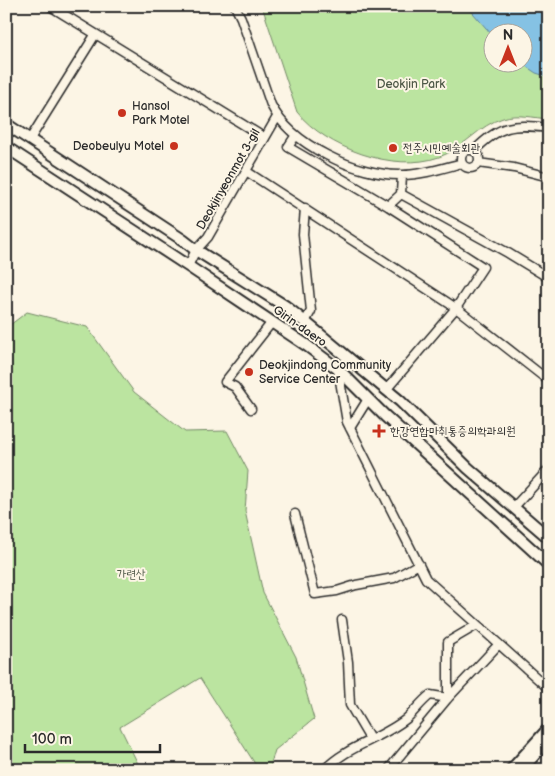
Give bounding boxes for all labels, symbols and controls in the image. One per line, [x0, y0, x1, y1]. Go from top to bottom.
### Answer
north arrow [482, 22, 532, 72]
text: N [503, 27, 513, 44]
park label: Deokjin Park [377, 77, 445, 92]
place label: Hansol Park Motel [132, 99, 189, 128]
marker: Hansol Park Motel [116, 107, 128, 119]
street label: Deokjinyeonmot 3-gil [193, 126, 263, 232]
place label: Deobeulyu Motel [73, 139, 164, 154]
marker: Deobeulyu Motel [168, 140, 180, 152]
place label: 전주시민예술회관 [403, 141, 481, 156]
marker: 전주시민예술회관 [387, 142, 399, 154]
street label: Girin-daero [270, 303, 329, 350]
place label: Deokjindong Community Service Center [259, 358, 392, 387]
marker: Deokjindong Community Service Center [243, 366, 255, 378]
marker: 한강연합마취통증의학과의원 [372, 424, 386, 438]
place label: 한강연합마취통증의학과의원 [390, 424, 516, 439]
park label: 가련산 [117, 567, 146, 582]
scale bar [25, 721, 160, 753]
text: 100 m [32, 730, 72, 749]

